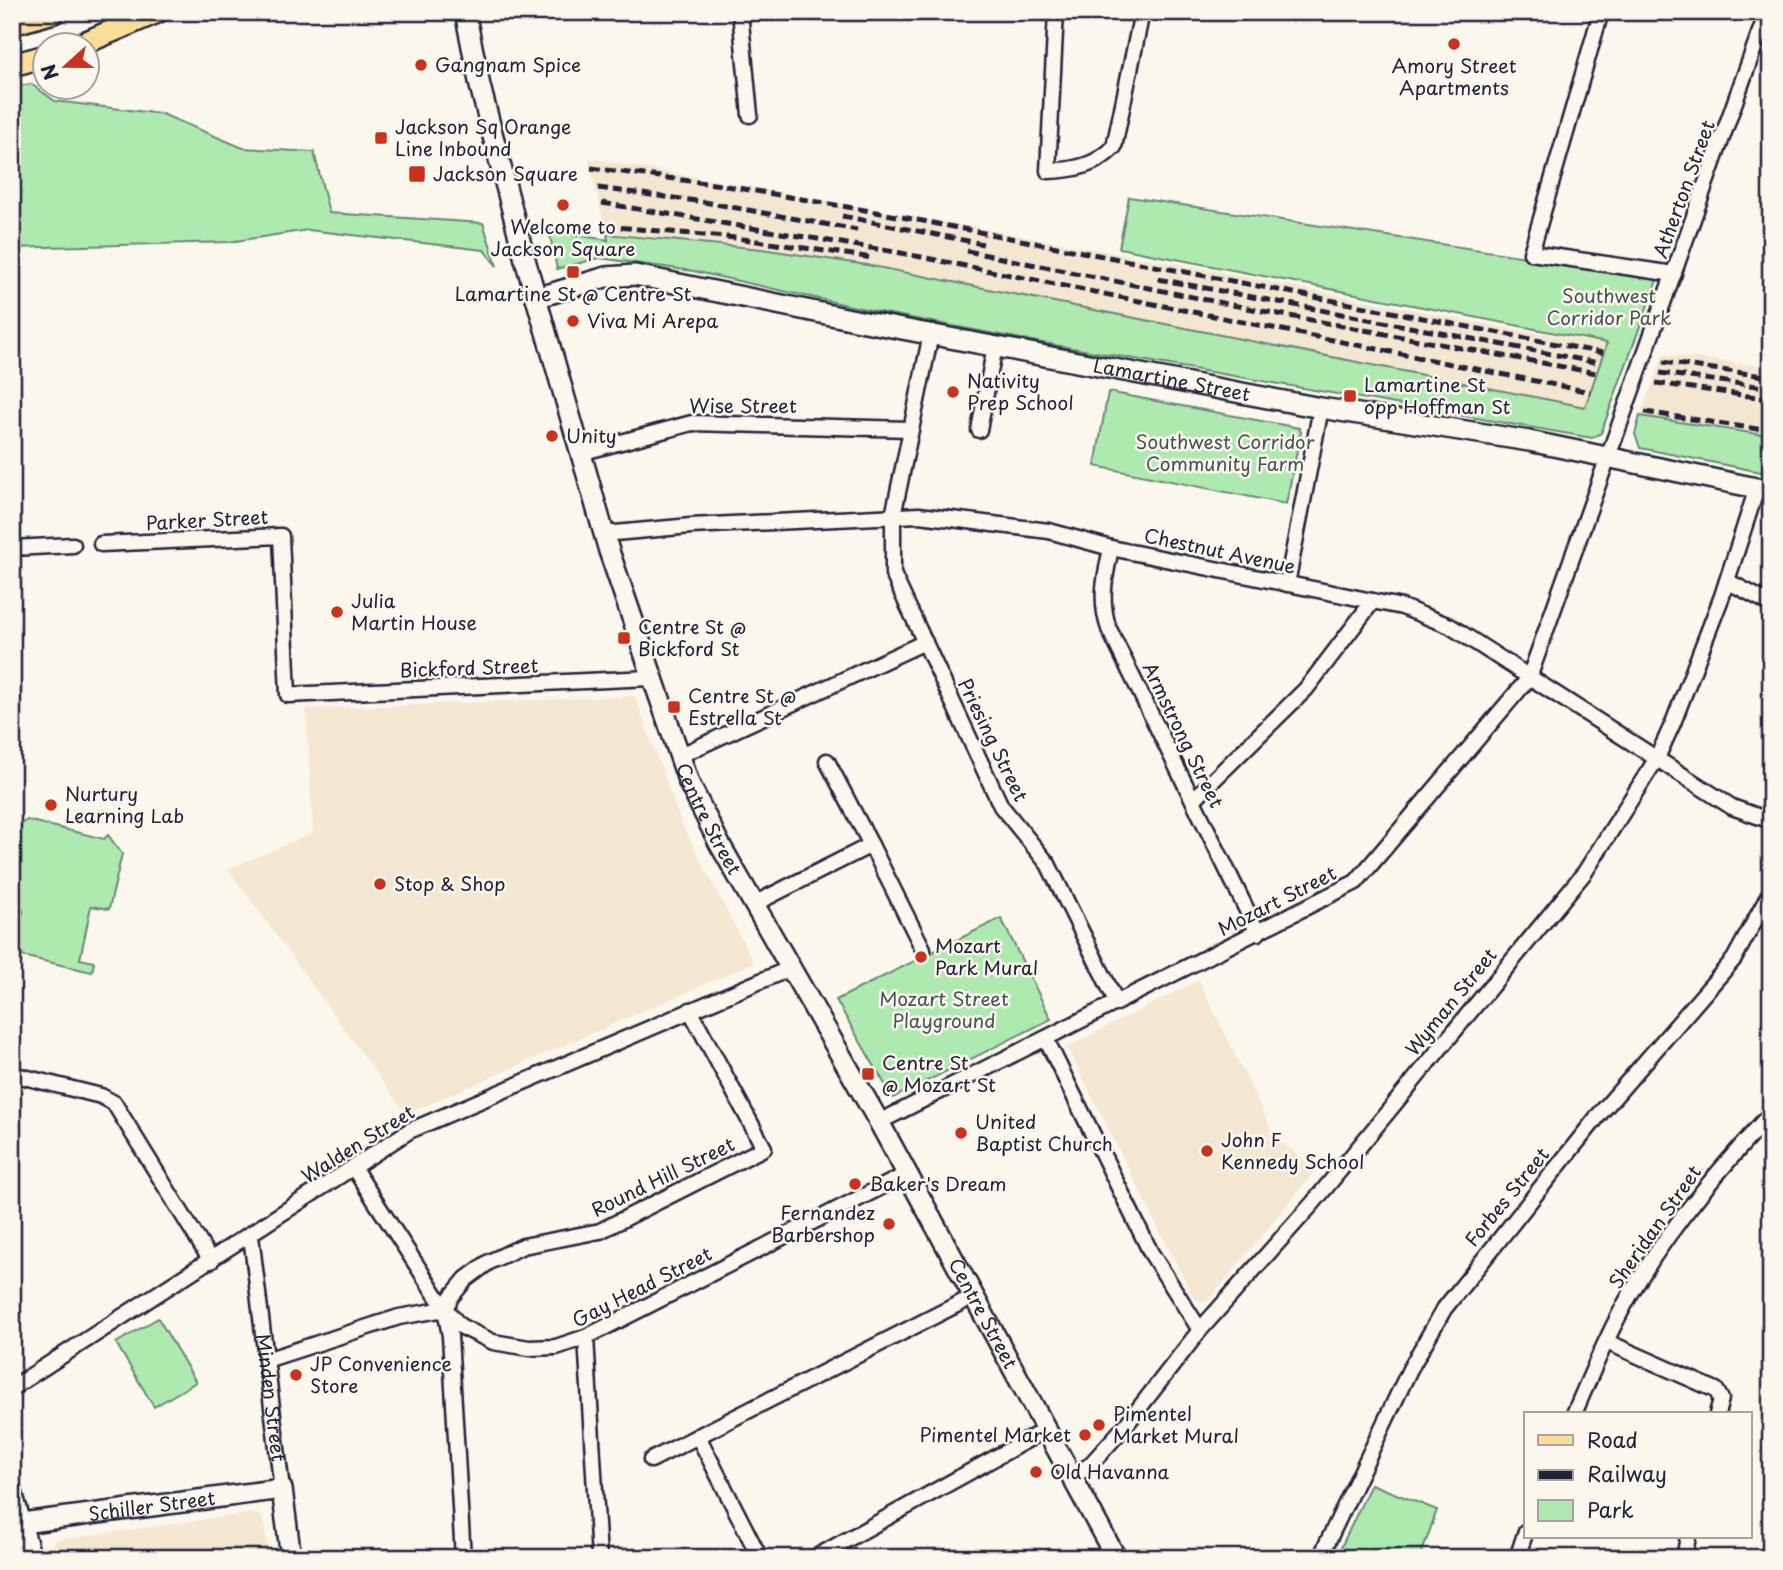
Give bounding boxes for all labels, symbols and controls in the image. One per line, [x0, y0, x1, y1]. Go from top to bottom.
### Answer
north arrow [32, 32, 102, 102]
marker: Amory Street Apartments [1446, 36, 1462, 52]
place label: Gangnam Spice [435, 50, 581, 78]
place label: Amory Street Apartments [1391, 51, 1517, 101]
marker: Gangnam Spice [413, 57, 429, 73]
text: N [33, 60, 65, 84]
place label: Jackson Sq Orange Line Inbound [395, 112, 571, 162]
street label: Atherton Street [1645, 116, 1721, 261]
marker: Jackson Sq Orange Line Inbound [373, 130, 389, 146]
place label: Jackson Square [433, 159, 578, 187]
marker: Jackson Square [407, 164, 427, 184]
marker: Welcome to Jackson Square [555, 197, 571, 213]
place label: Welcome to Jackson Square [491, 212, 635, 262]
marker: Lamartine St @ Centre St [565, 264, 581, 280]
place label: Lamartine St @ Centre St [455, 279, 692, 307]
park label: Southwest Corridor Park [1546, 281, 1672, 331]
place label: Viva Mi Arepa [587, 306, 718, 334]
marker: Viva Mi Arepa [565, 313, 581, 329]
street label: Lamartine Street [1091, 350, 1253, 407]
place label: Nativity Prep School [967, 366, 1074, 416]
place label: Lamartine St opp Hoffman St [1364, 370, 1511, 420]
marker: Nativity Prep School [945, 384, 961, 400]
marker: Lamartine St opp Hoffman St [1342, 388, 1358, 404]
street label: Wise Street [689, 391, 797, 419]
place label: Unity [566, 421, 617, 449]
park label: Southwest Corridor Community Farm [1136, 427, 1315, 477]
marker: Unity [544, 428, 560, 444]
street label: Parker Street [145, 502, 269, 536]
street label: Chestnut Avenue [1142, 520, 1299, 580]
place label: Julia Martin House [351, 586, 477, 636]
marker: Julia Martin House [329, 604, 345, 620]
place label: Centre St @ Bickford St [638, 612, 746, 662]
marker: Centre St @ Bickford St [616, 630, 632, 646]
street label: Bickford Street [399, 651, 539, 683]
street label: Armstrong Street [1136, 657, 1231, 812]
street label: Priesing Street [952, 673, 1036, 806]
place label: Centre St @ Estrella St [688, 681, 796, 731]
marker: Centre St @ Estrella St [666, 699, 682, 715]
street label: Centre Street [670, 759, 749, 879]
place label: Nurtury Learning Lab [65, 779, 184, 829]
marker: Nurtury Learning Lab [43, 797, 59, 813]
street label: Mozart Street [1212, 858, 1341, 942]
place label: Stop & Shop [394, 869, 506, 897]
marker: Stop & Shop [372, 876, 388, 892]
place label: Mozart Park Mural [935, 931, 1038, 981]
street label: Wyman Street [1398, 942, 1502, 1061]
marker: Mozart Park Mural [913, 949, 929, 965]
park label: Mozart Street Playground [879, 984, 1009, 1034]
place label: Centre St @ Mozart St [882, 1048, 996, 1098]
marker: Centre St @ Mozart St [860, 1066, 876, 1082]
street label: Walden Street [295, 1097, 420, 1189]
place label: United Baptist Church [975, 1107, 1113, 1157]
marker: United Baptist Church [953, 1125, 969, 1141]
place label: John F Kennedy School [1221, 1125, 1364, 1175]
street label: Round Hill Street [586, 1129, 739, 1223]
street label: Forbes Street [1458, 1141, 1555, 1252]
marker: John F Kennedy School [1199, 1143, 1215, 1159]
street label: Sheridan Street [1601, 1159, 1707, 1294]
place label: Baker's Dream [869, 1169, 1007, 1197]
marker: Baker's Dream [847, 1176, 863, 1192]
place label: Fernandez Barbershop [771, 1198, 875, 1248]
marker: Fernandez Barbershop [881, 1216, 897, 1232]
street label: Gay Head Street [567, 1239, 716, 1333]
street label: Centre Street [942, 1253, 1025, 1373]
street label: Minden Street [250, 1332, 294, 1463]
place label: JP Convenience Store [310, 1349, 452, 1399]
marker: JP Convenience Store [288, 1367, 304, 1383]
place label: Pimentel Market Mural [1113, 1399, 1239, 1449]
legend [1524, 1412, 1752, 1538]
marker: Pimentel Market Mural [1091, 1417, 1107, 1433]
place label: Pimentel Market [919, 1420, 1071, 1448]
text: Road [1587, 1423, 1638, 1455]
marker: Pimentel Market [1077, 1427, 1093, 1443]
place label: Old Havanna [1050, 1457, 1170, 1485]
text: Railway [1587, 1457, 1667, 1489]
marker: Old Havanna [1028, 1464, 1044, 1480]
street label: Schiller Street [87, 1483, 217, 1527]
text: Park [1587, 1493, 1634, 1525]

